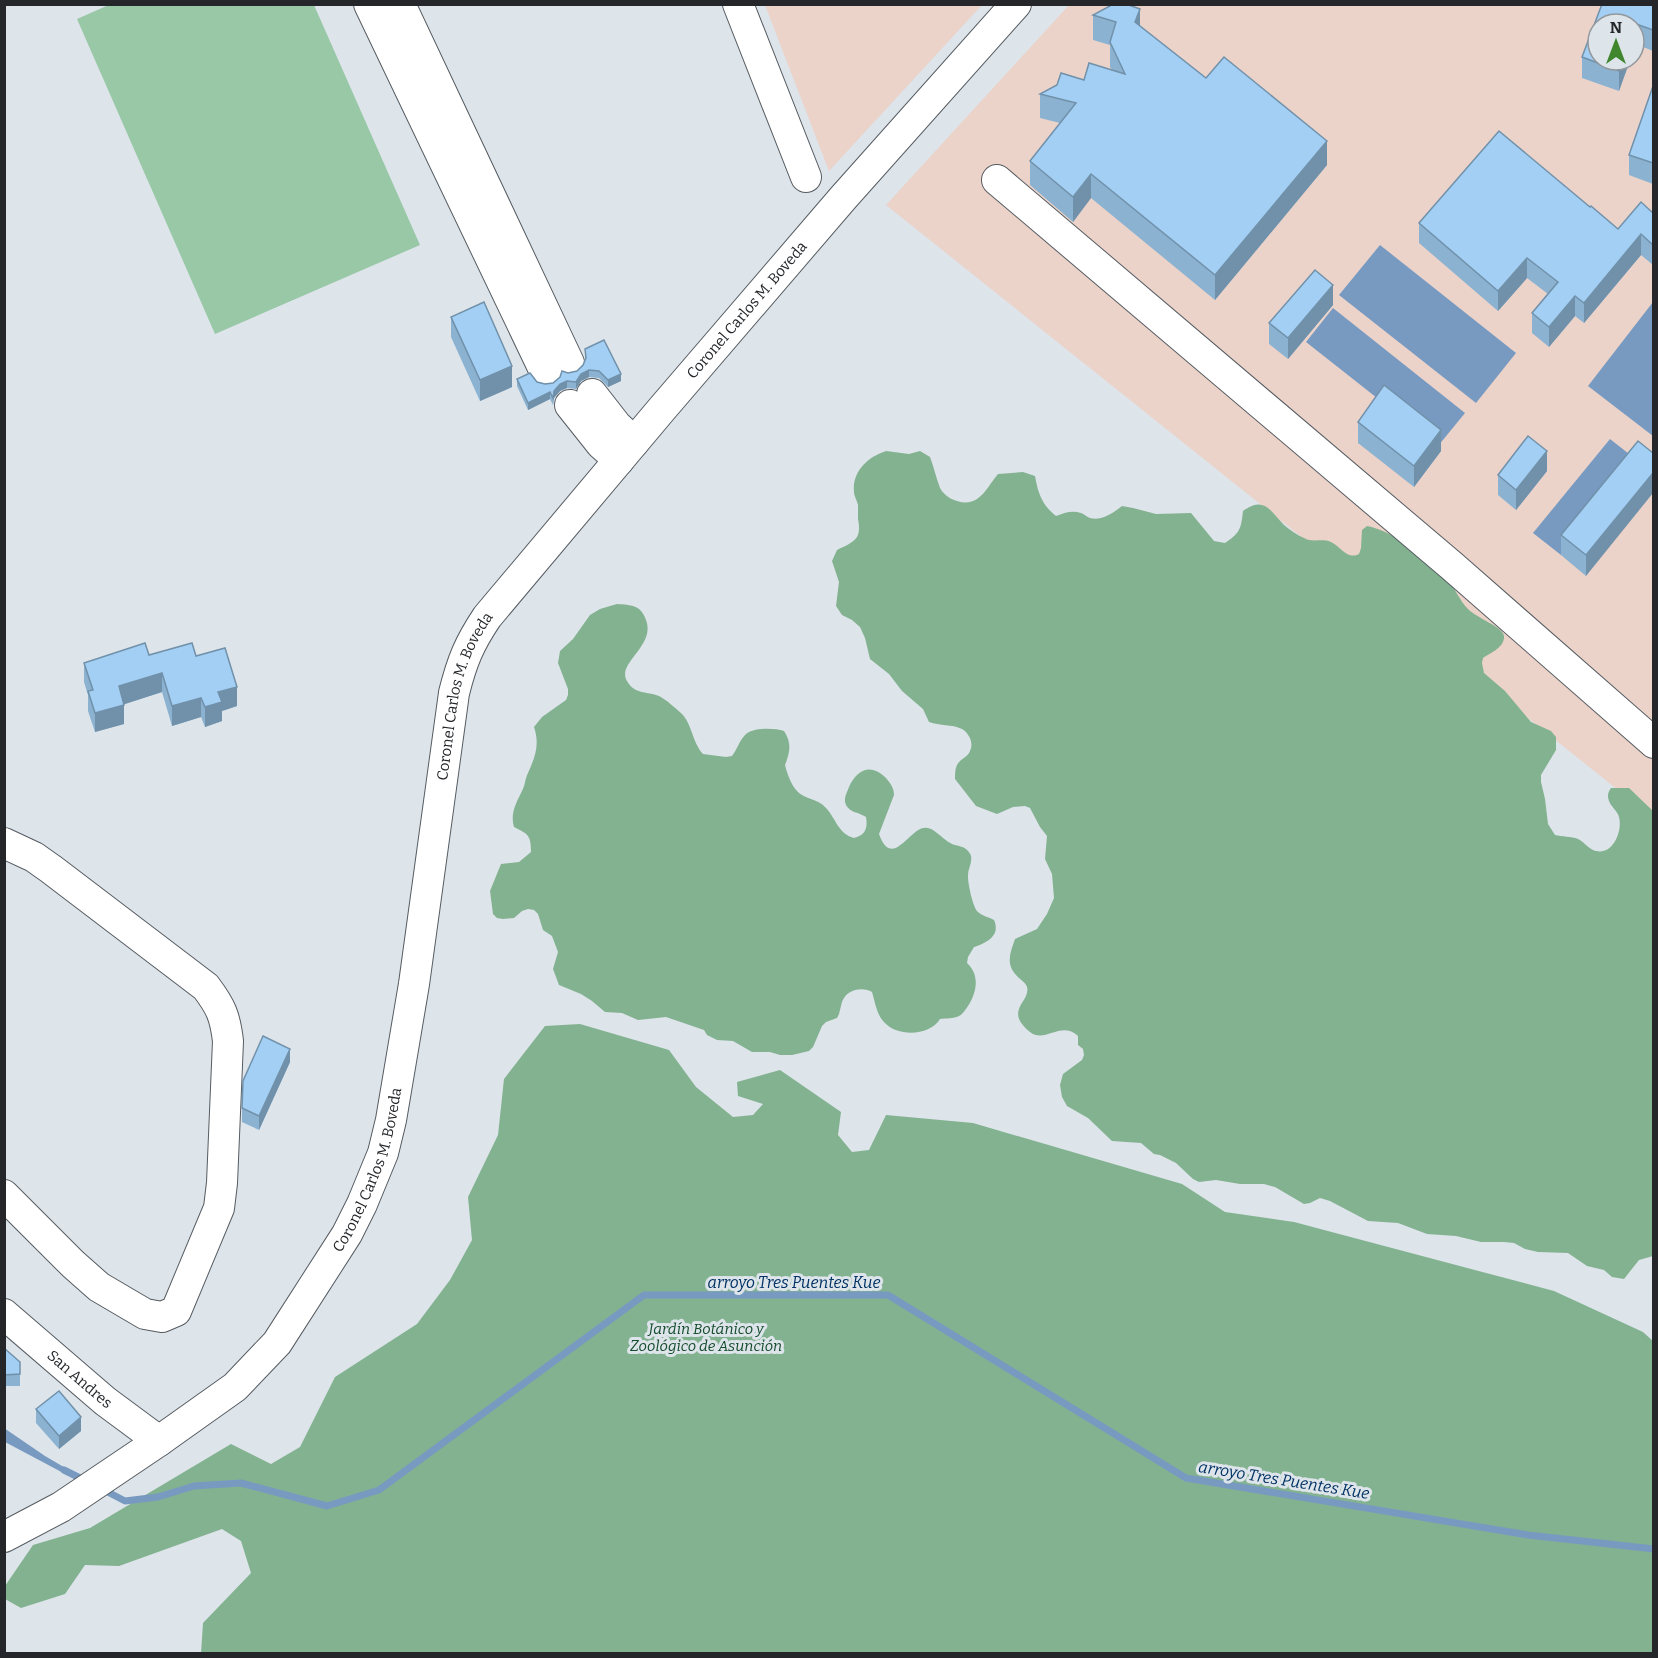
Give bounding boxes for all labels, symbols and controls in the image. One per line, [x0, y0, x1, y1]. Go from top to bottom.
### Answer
north arrow [1586, 12, 1646, 72]
text: N [1610, 18, 1622, 37]
street label: Coronel Carlos M. Boveda [683, 238, 811, 382]
street label: Coronel Carlos M. Boveda [433, 609, 497, 781]
street label: Coronel Carlos M. Boveda [329, 1086, 405, 1255]
water label: arroyo Tres Puentes Kue [708, 1273, 880, 1292]
park label: Jardín Botánico y Zoológico de Asunción [630, 1320, 782, 1355]
street label: San Andres [44, 1346, 116, 1412]
water label: arroyo Tres Puentes Kue [1197, 1457, 1371, 1503]

